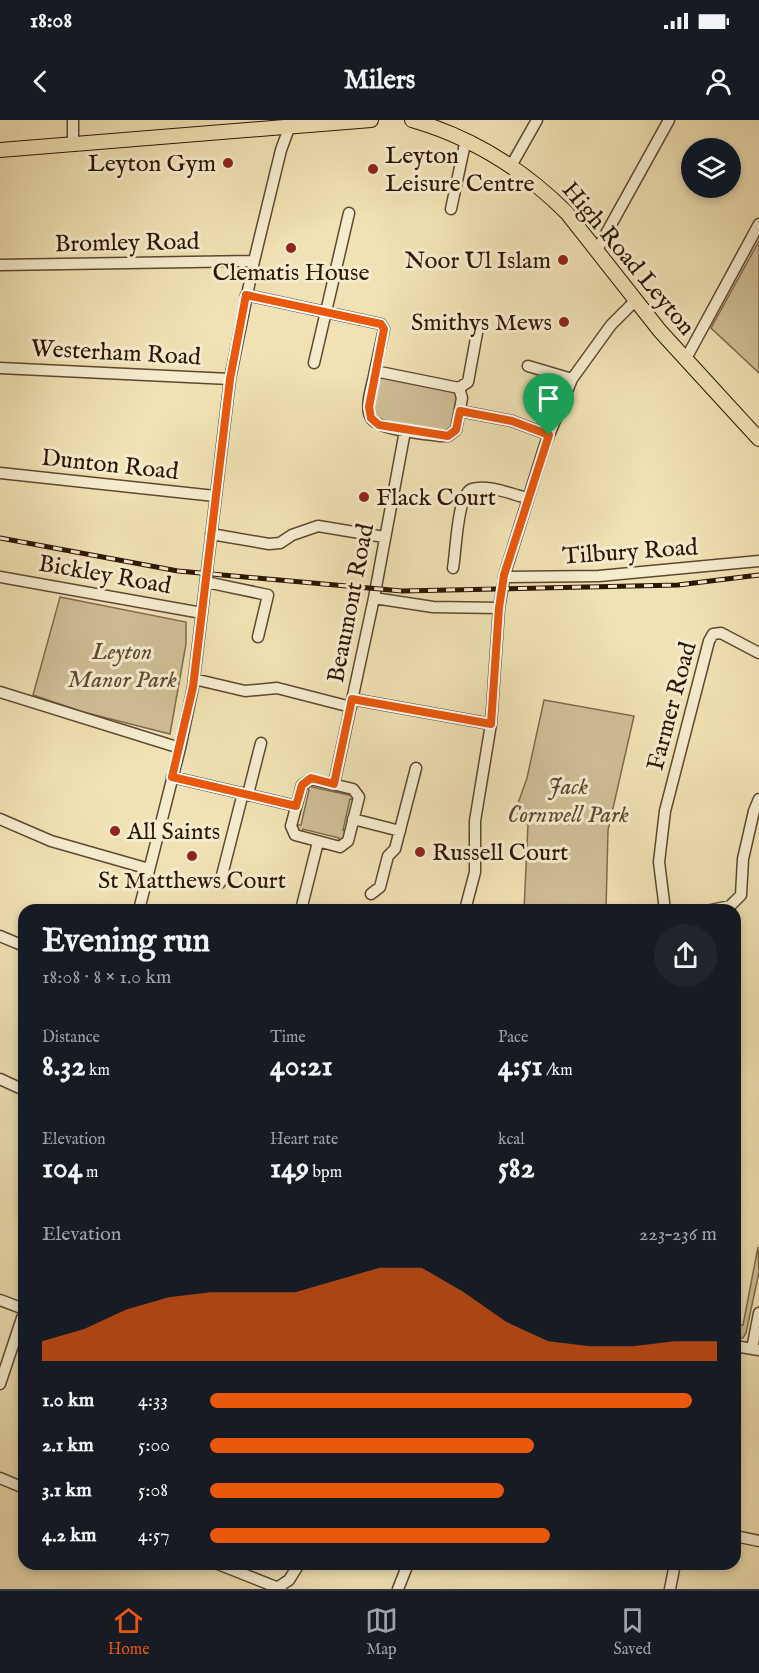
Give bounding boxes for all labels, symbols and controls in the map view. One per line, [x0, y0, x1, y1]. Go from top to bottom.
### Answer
text: 18:08 [30, 7, 72, 35]
text: Milers [344, 64, 415, 98]
icon: back [24, 65, 57, 98]
icon: person [702, 65, 735, 98]
map controls [681, 138, 741, 198]
button: layers [681, 138, 741, 198]
place label: Leyton Leisure Centre [385, 141, 535, 200]
place label: Leyton Gym [87, 149, 216, 180]
marker: Leyton Gym [221, 156, 235, 170]
marker: Leyton Leisure Centre [366, 162, 380, 176]
street label: High Road Leyton [554, 176, 701, 342]
street label: Bromley Road [54, 227, 200, 260]
marker: Clematis House [284, 241, 298, 255]
place label: Noor Ul Islam [405, 246, 551, 277]
marker: Noor Ul Islam [556, 253, 570, 267]
place label: Clematis House [213, 258, 369, 289]
place label: Smithys Mews [411, 308, 552, 339]
marker: Smithys Mews [557, 315, 571, 329]
street label: Westerham Road [30, 334, 202, 373]
pin [523, 373, 574, 435]
icon: arrive [532, 382, 565, 415]
street label: Dunton Road [40, 443, 180, 488]
place label: Flack Court [376, 483, 496, 514]
marker: Flack Court [357, 490, 371, 504]
street label: Beaumont Road [321, 521, 382, 685]
street label: Tilbury Road [561, 532, 699, 573]
street label: Bickley Road [36, 549, 174, 602]
park label: Leyton Manor Park [67, 637, 177, 696]
street label: Farmer Road [640, 639, 705, 774]
park label: Jack Cornwell Park [507, 772, 629, 831]
place label: All Saints [126, 817, 220, 848]
marker: All Saints [108, 824, 122, 838]
place label: Russell Court [432, 838, 568, 869]
marker: Russell Court [413, 845, 427, 859]
marker: St Matthews Court [185, 849, 199, 863]
place label: St Matthews Court [98, 866, 286, 897]
text: Evening run [42, 921, 210, 963]
button: share [654, 924, 717, 987]
text: 18:08 · 8 × 1.0 km [42, 965, 172, 990]
text: Distance [42, 1028, 100, 1048]
text: Time [270, 1028, 306, 1048]
text: Pace [498, 1028, 528, 1048]
text: 8.32 [42, 1048, 85, 1086]
text: 40:21 [270, 1048, 333, 1086]
text: 4:51 [498, 1048, 543, 1086]
text: km [85, 1061, 110, 1081]
text: /km [543, 1061, 573, 1081]
text: Elevation [42, 1130, 105, 1150]
text: Heart rate [270, 1130, 338, 1150]
text: kcal [498, 1130, 525, 1150]
text: 104 [42, 1150, 82, 1188]
text: 149 [270, 1150, 309, 1188]
text: 582 [498, 1150, 535, 1188]
text: m [82, 1163, 98, 1183]
text: bpm [309, 1163, 342, 1183]
text: Elevation [42, 1222, 121, 1247]
text: 223–236 m [639, 1222, 717, 1247]
text: 1.0 km [42, 1388, 94, 1413]
text: 4:33 [138, 1388, 168, 1413]
text: 2.1 km [42, 1433, 94, 1458]
text: 5:00 [138, 1433, 170, 1458]
text: 3.1 km [42, 1478, 92, 1503]
text: 5:08 [138, 1478, 168, 1503]
text: 4.2 km [42, 1523, 96, 1548]
text: 4:57 [138, 1523, 170, 1548]
tab: Home [108, 1604, 150, 1660]
tab: Map [365, 1604, 398, 1660]
tab: Saved [613, 1604, 651, 1660]

